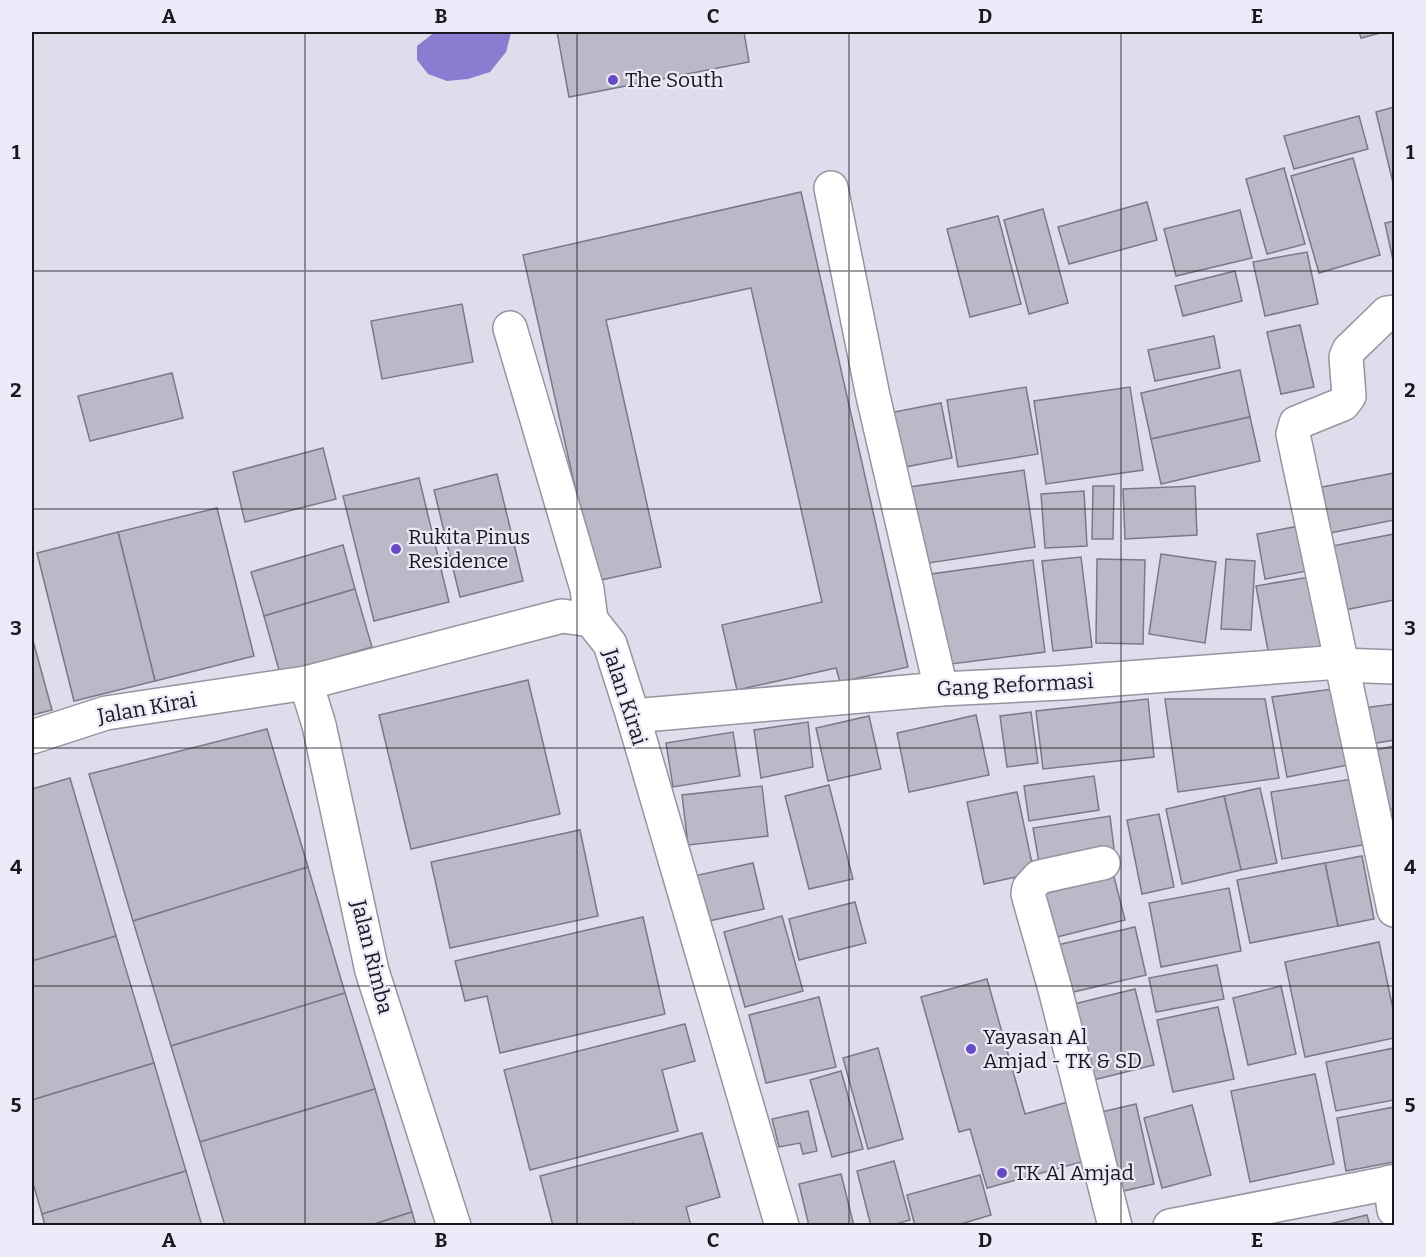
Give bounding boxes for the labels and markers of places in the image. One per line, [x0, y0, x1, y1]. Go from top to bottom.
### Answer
place label: The South [625, 67, 724, 93]
marker: The South [606, 73, 620, 87]
place label: Rukita Pinus Residence [408, 524, 530, 574]
marker: Rukita Pinus Residence [389, 542, 403, 556]
place label: Yayasan Al Amjad - TK & SD [983, 1024, 1142, 1074]
marker: Yayasan Al Amjad - TK & SD [964, 1042, 978, 1056]
place label: TK Al Amjad [1014, 1160, 1134, 1186]
marker: TK Al Amjad [995, 1166, 1009, 1180]

